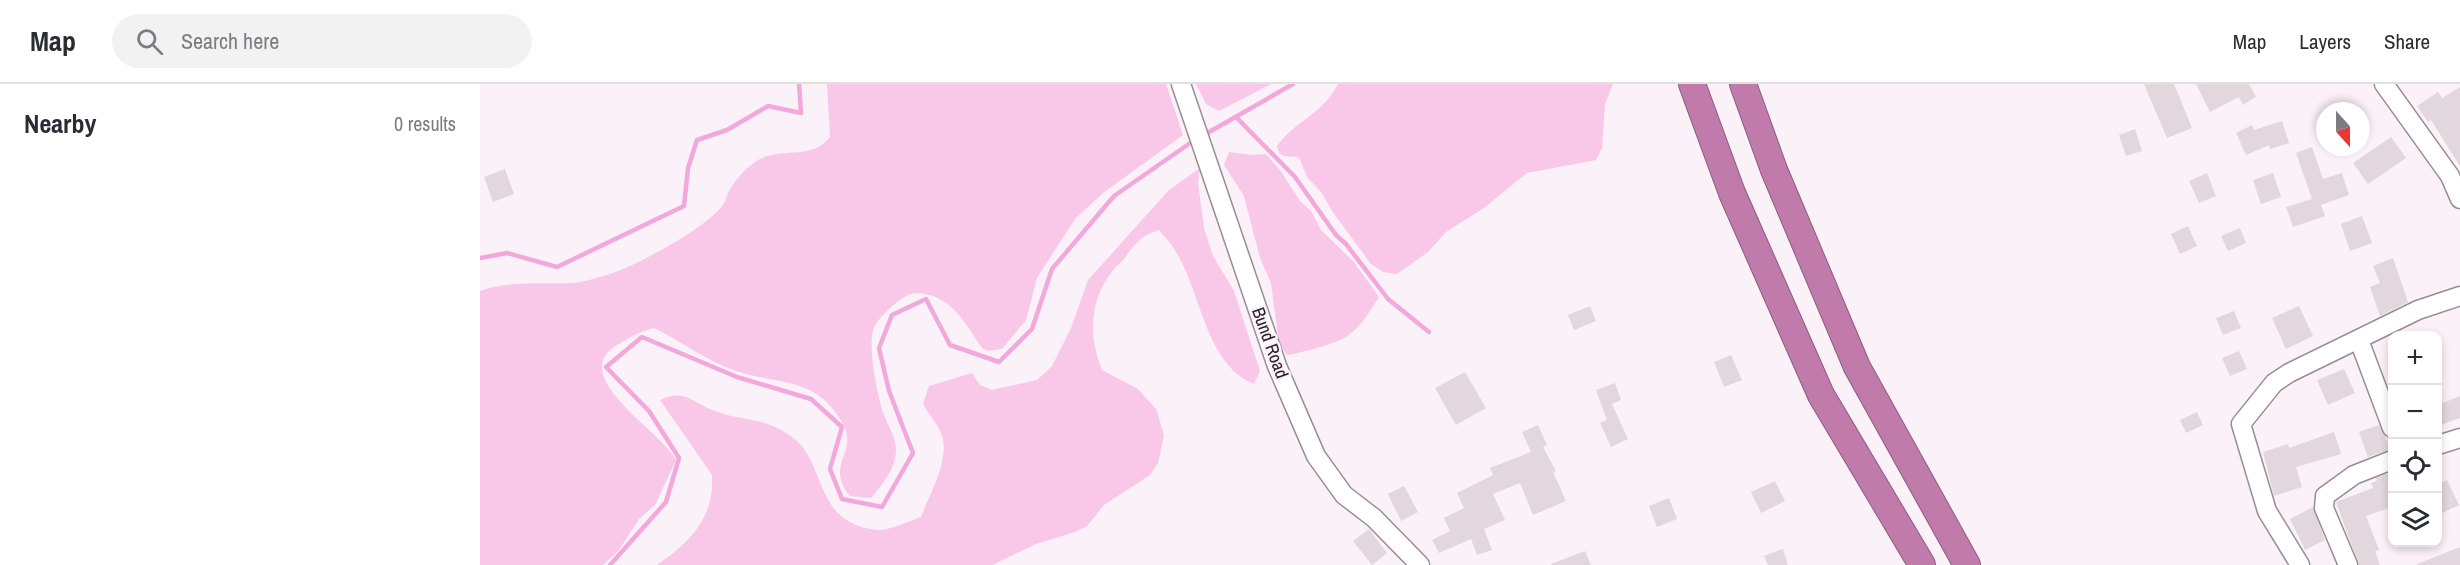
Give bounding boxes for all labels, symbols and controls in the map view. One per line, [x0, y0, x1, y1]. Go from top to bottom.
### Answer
search box [112, 14, 532, 68]
text: Map [30, 22, 76, 60]
icon: search [133, 25, 166, 58]
text: Search here [181, 26, 279, 56]
text: Map [2233, 27, 2266, 56]
text: Layers [2299, 27, 2351, 56]
text: Share [2384, 27, 2430, 56]
north arrow [2316, 102, 2370, 156]
text: Nearby [24, 106, 96, 141]
text: 0 results [394, 110, 456, 137]
street label: Bund Road [1246, 304, 1295, 382]
map controls [2388, 331, 2442, 547]
button: + [2388, 331, 2442, 385]
button: − [2388, 385, 2442, 439]
button: locate [2388, 439, 2442, 493]
button: layers [2388, 493, 2442, 547]

